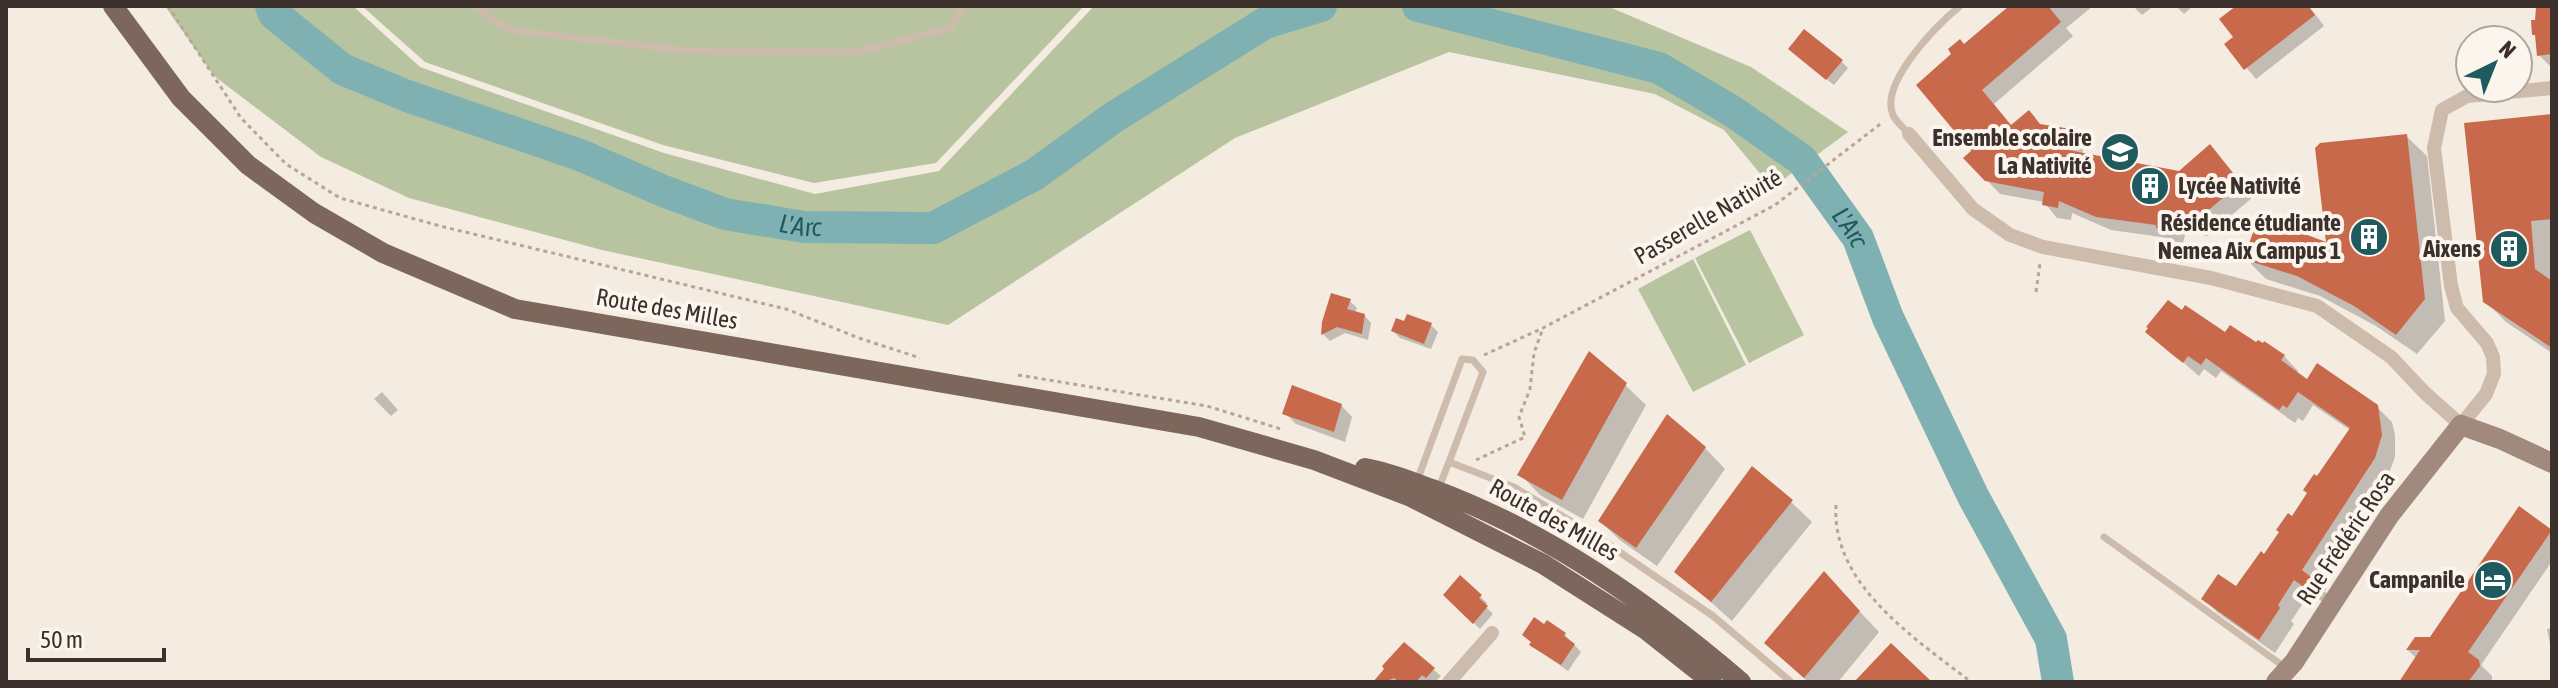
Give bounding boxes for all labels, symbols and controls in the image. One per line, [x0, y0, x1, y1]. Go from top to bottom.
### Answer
north arrow [2454, 24, 2534, 104]
text: N [2494, 35, 2521, 63]
place label: Ensemble scolaire La Nativité [1932, 124, 2092, 179]
school or university icon: Ensemble scolaire La Nativité [2099, 131, 2141, 173]
street label: Passerelle Nativité [1629, 163, 1786, 270]
building icon: Lycée Nativité [2129, 165, 2171, 207]
place label: Lycée Nativité [2178, 172, 2301, 199]
water label: L'Arc [1826, 201, 1875, 252]
water label: L'Arc [777, 208, 823, 242]
place label: Résidence étudiante Nemea Aix Campus 1 [2158, 209, 2341, 264]
building icon: Résidence étudiante Nemea Aix Campus 1 [2348, 216, 2390, 258]
building icon: Aixens [2488, 228, 2530, 270]
place label: Aixens [2422, 235, 2482, 262]
street label: Route des Milles [594, 283, 740, 334]
street label: Rue Frédéric Rosa [2291, 466, 2400, 609]
street label: Route des Milles [1485, 473, 1623, 566]
hotel icon: Campanile [2472, 559, 2514, 601]
place label: Campanile [2369, 566, 2465, 593]
scale bar [28, 612, 164, 662]
text: 50 m [40, 626, 83, 653]

